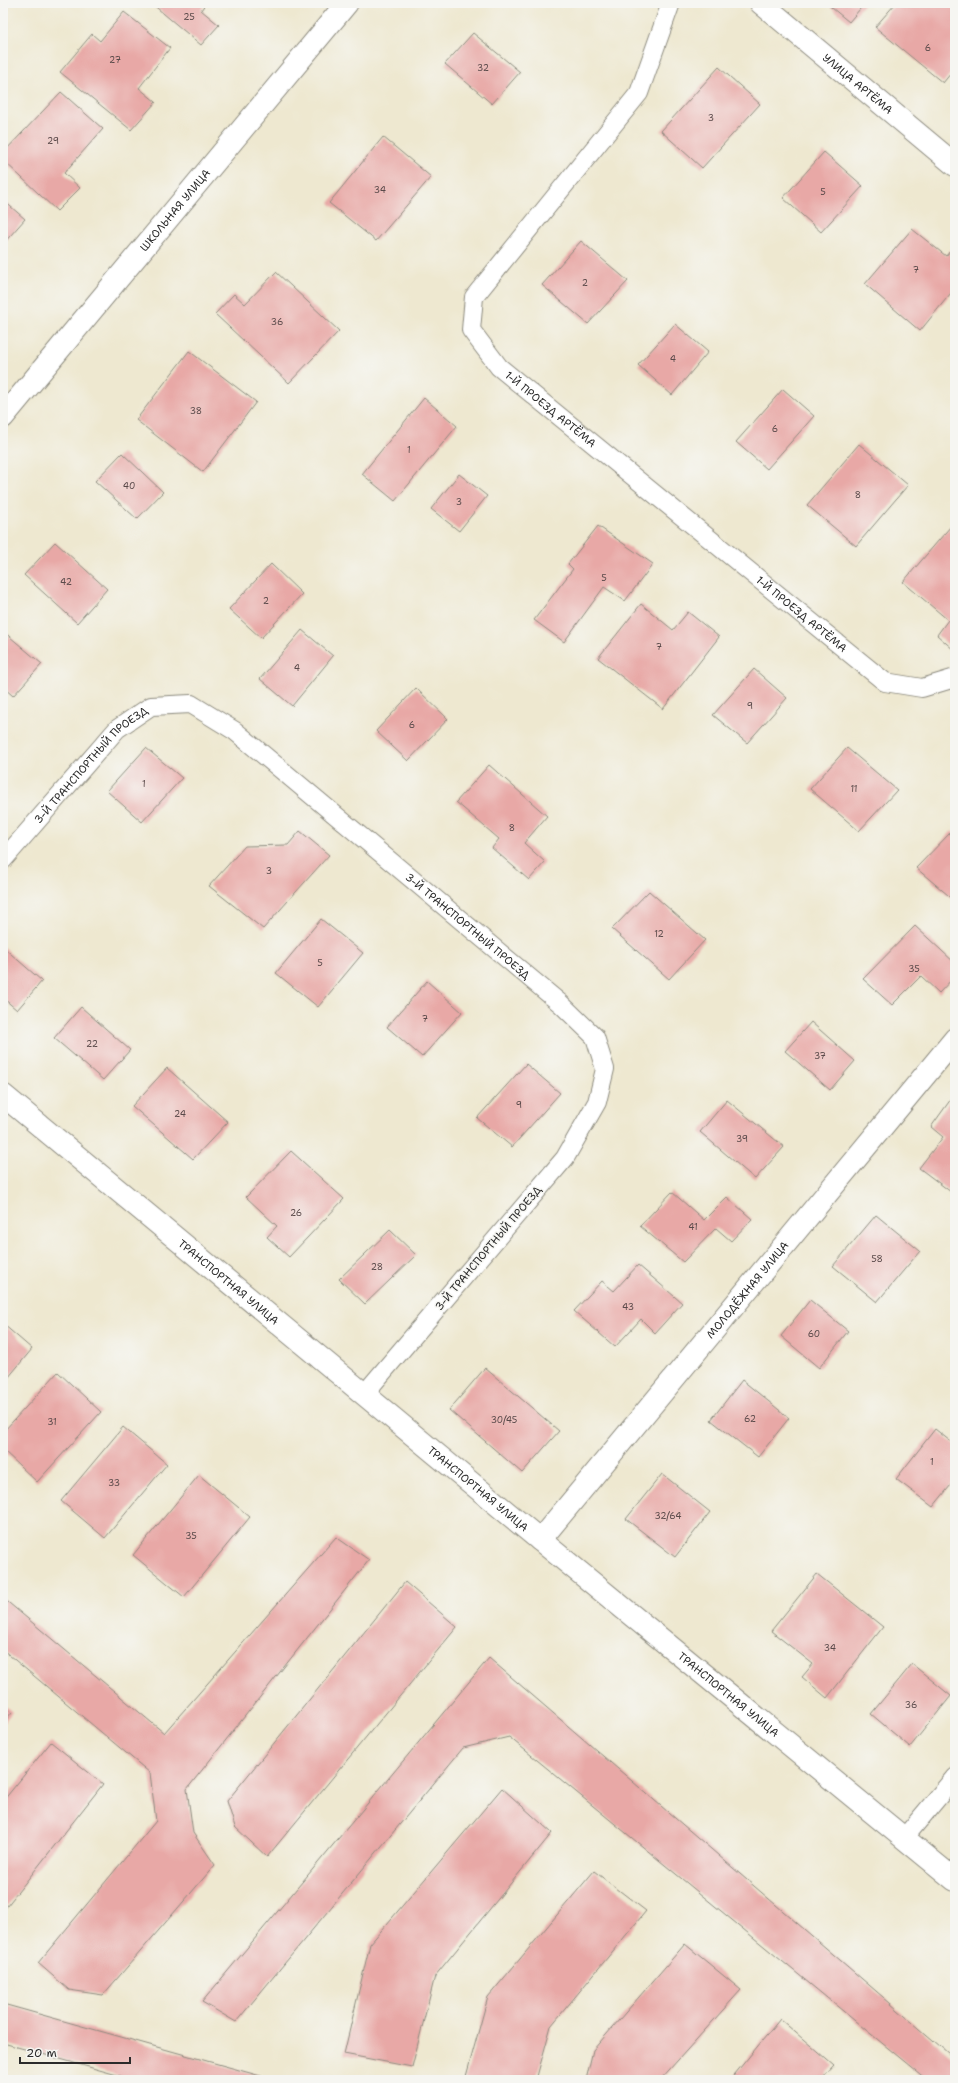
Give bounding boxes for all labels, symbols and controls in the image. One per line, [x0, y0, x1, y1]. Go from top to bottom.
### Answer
house number: 25 [183, 11, 195, 23]
house number: 6 [925, 42, 931, 54]
street label: УЛИЦА АРТЁМА [819, 51, 896, 118]
house number: 27 [109, 54, 121, 66]
house number: 32 [477, 62, 489, 74]
house number: 3 [708, 112, 714, 124]
house number: 29 [47, 135, 59, 147]
street label: ШКОЛЬНАЯ УЛИЦА [137, 166, 214, 255]
house number: 34 [374, 184, 386, 196]
house number: 5 [820, 186, 826, 198]
house number: 7 [913, 264, 919, 276]
house number: 2 [582, 277, 588, 289]
house number: 36 [271, 316, 283, 328]
house number: 4 [670, 353, 676, 365]
street label: 1-Й ПРОЕЗД АРТЁМА [502, 368, 599, 451]
house number: 38 [190, 405, 202, 417]
house number: 6 [772, 423, 778, 435]
house number: 1 [407, 444, 411, 456]
house number: 40 [123, 480, 135, 492]
house number: 8 [855, 489, 861, 501]
house number: 3 [456, 496, 462, 508]
house number: 5 [601, 572, 607, 584]
street label: 1-Й ПРОЕЗД АРТЁМА [753, 573, 850, 656]
house number: 42 [60, 576, 72, 588]
house number: 2 [263, 595, 269, 607]
house number: 7 [656, 641, 662, 653]
house number: 4 [294, 662, 300, 674]
house number: 9 [747, 700, 753, 712]
street label: 3-Й ТРАНСПОРТНЫЙ ПРОЕЗД [31, 703, 152, 827]
house number: 6 [409, 719, 415, 731]
house number: 1 [142, 778, 146, 790]
house number: 11 [850, 783, 858, 795]
house number: 8 [509, 822, 515, 834]
house number: 3 [266, 865, 272, 877]
street label: 3-Й ТРАНСПОРТНЫЙ ПРОЕЗД [402, 870, 534, 983]
house number: 12 [654, 928, 664, 940]
house number: 5 [317, 957, 323, 969]
house number: 35 [908, 963, 920, 975]
house number: 7 [422, 1013, 428, 1025]
house number: 22 [86, 1038, 98, 1050]
house number: 37 [814, 1050, 826, 1062]
house number: 9 [516, 1099, 522, 1111]
house number: 24 [174, 1108, 186, 1120]
house number: 39 [736, 1133, 748, 1145]
street label: 3-Й ТРАНСПОРТНЫЙ ПРОЕЗД [431, 1182, 545, 1314]
house number: 26 [290, 1207, 302, 1219]
house number: 41 [688, 1221, 698, 1233]
street label: ТРАНСПОРТНАЯ УЛИЦА [175, 1236, 282, 1328]
street label: МОЛОДЁЖНАЯ УЛИЦА [703, 1238, 792, 1342]
house number: 58 [871, 1253, 883, 1265]
house number: 28 [371, 1261, 383, 1273]
house number: 43 [622, 1301, 634, 1313]
house number: 60 [808, 1328, 820, 1340]
house number: 62 [744, 1413, 756, 1425]
house number: 30/45 [491, 1414, 517, 1426]
house number: 31 [47, 1416, 57, 1428]
street label: ТРАНСПОРТНАЯ УЛИЦА [424, 1443, 531, 1535]
house number: 1 [930, 1456, 934, 1468]
house number: 33 [108, 1477, 120, 1489]
house number: 32/64 [655, 1510, 681, 1522]
house number: 35 [185, 1530, 197, 1542]
house number: 34 [824, 1642, 836, 1654]
street label: ТРАНСПОРТНАЯ УЛИЦА [674, 1649, 782, 1741]
house number: 36 [905, 1699, 917, 1711]
scale bar [20, 2039, 130, 2065]
text: 20 m [26, 2045, 57, 2061]

